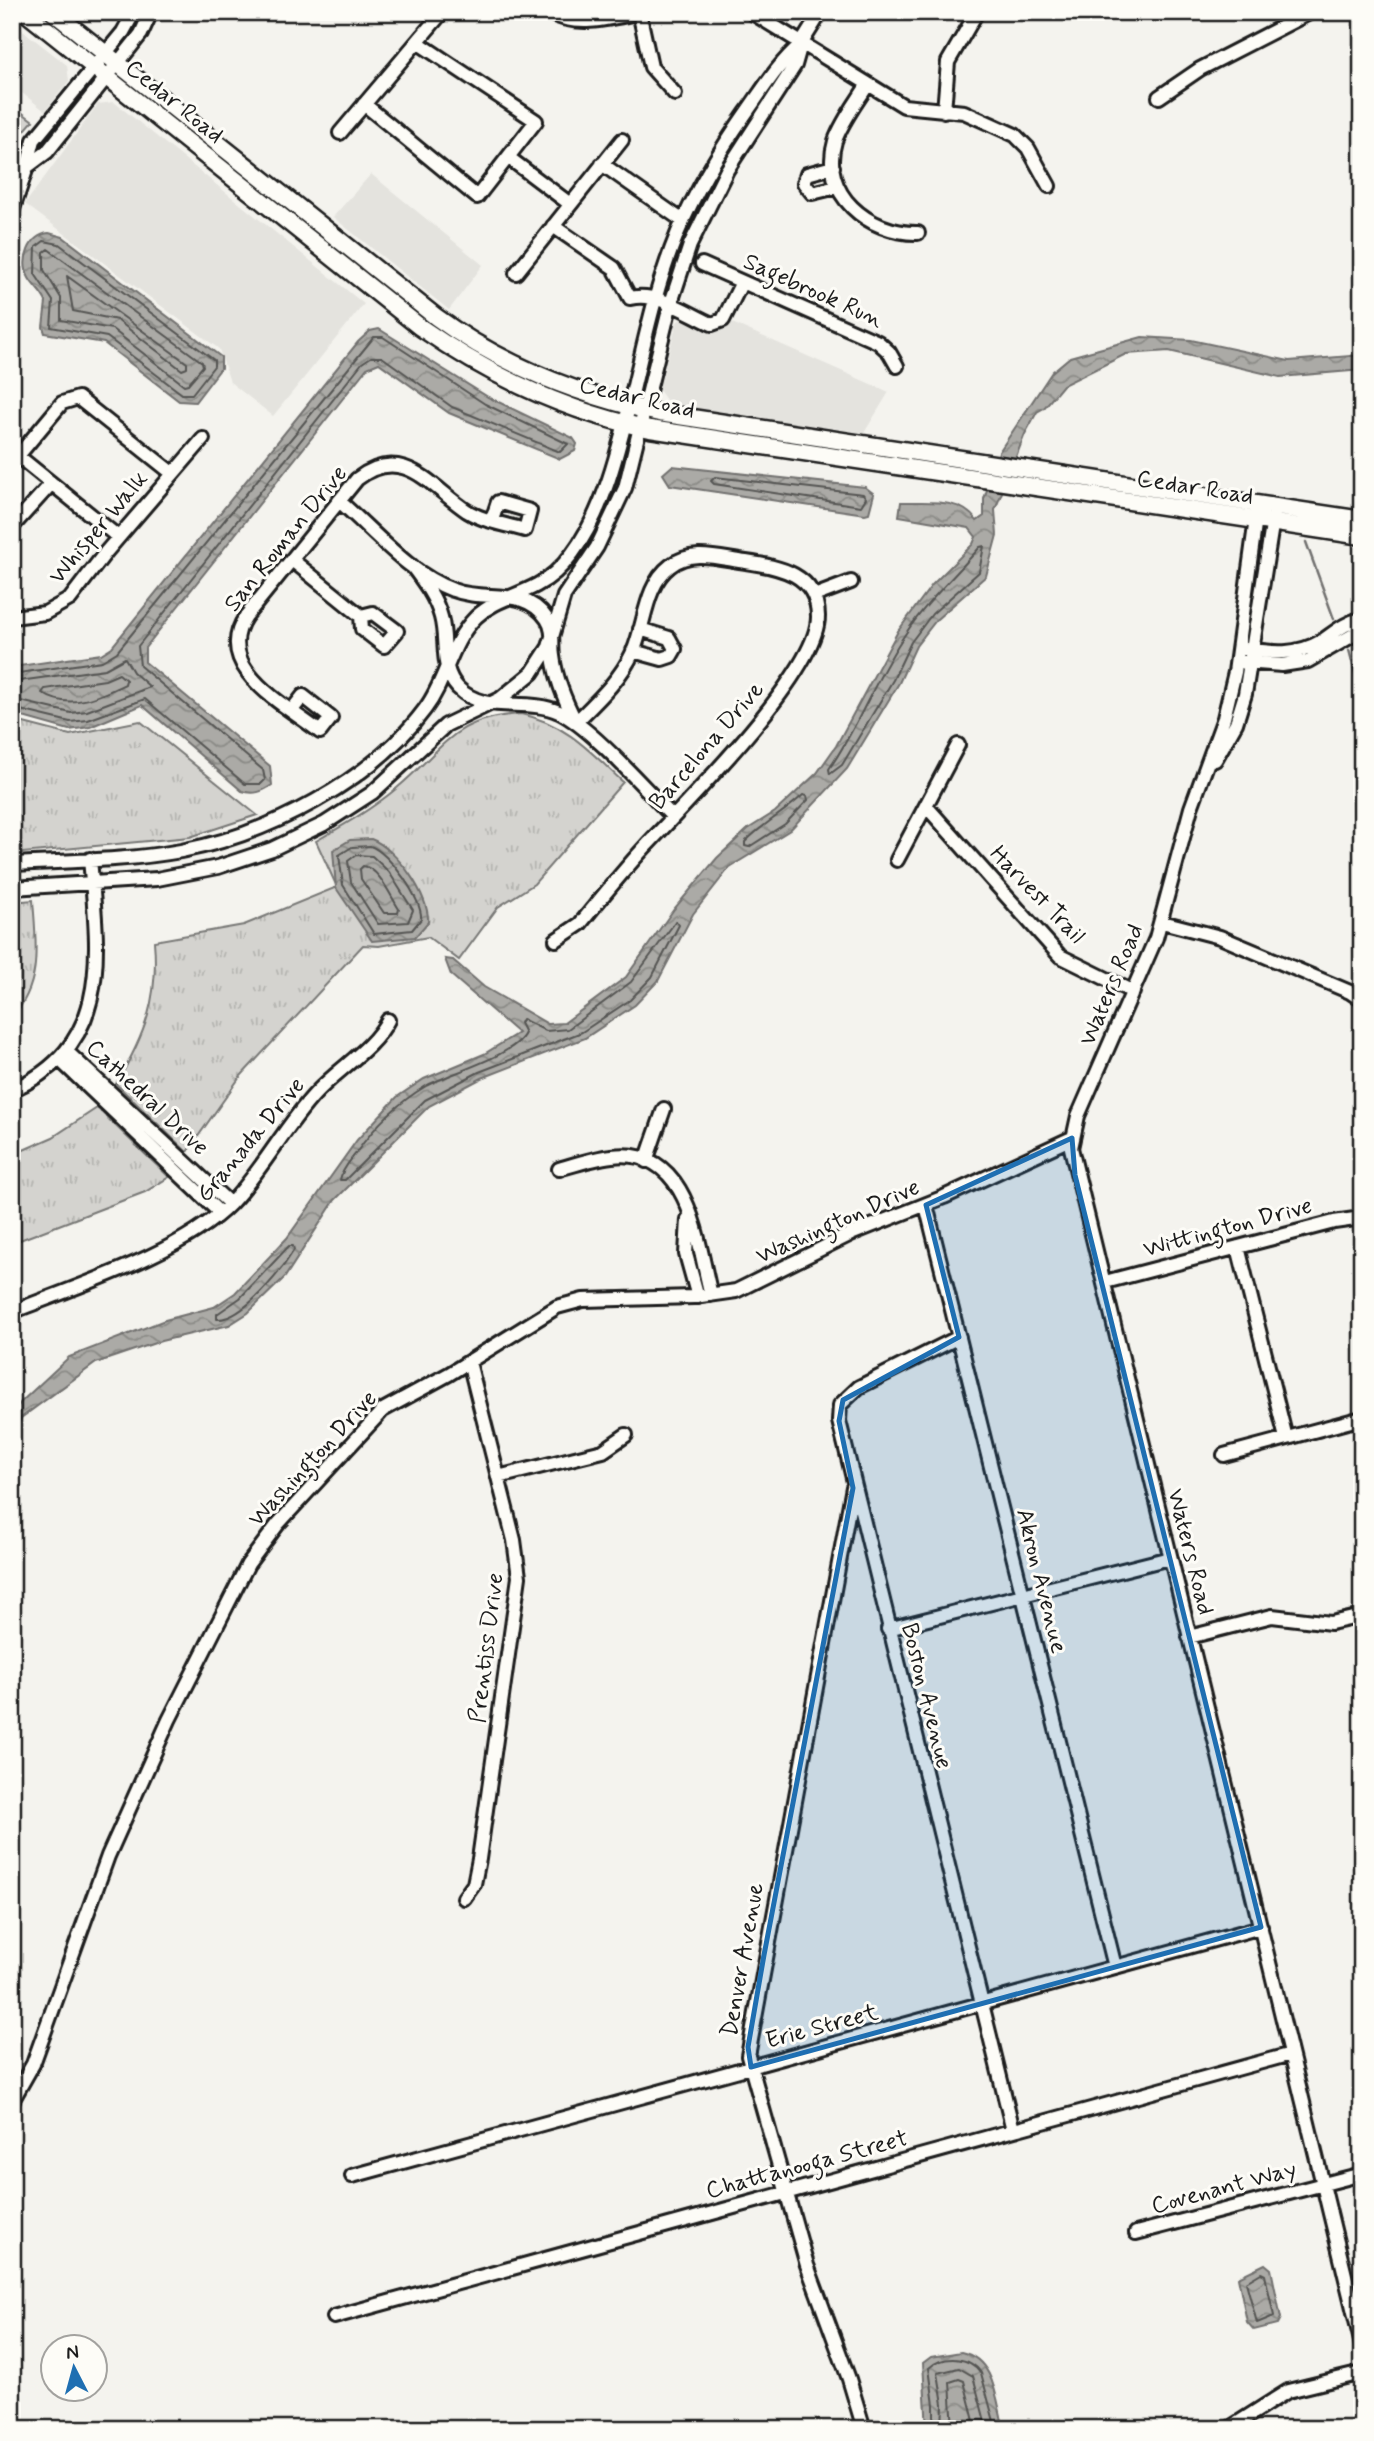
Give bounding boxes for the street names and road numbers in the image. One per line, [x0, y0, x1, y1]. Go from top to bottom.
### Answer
street label: Cedar Road [118, 53, 230, 151]
street label: Sagebrook Run [737, 246, 888, 338]
street label: Cedar Road [576, 370, 698, 426]
street label: San Roman Drive [217, 459, 355, 619]
street label: Cedar Road [1134, 463, 1256, 513]
street label: Whisper Walk [42, 465, 156, 591]
street label: Barcelona Drive [643, 675, 771, 817]
street label: Harvest Trail [982, 839, 1092, 951]
street label: Waters Road [1072, 919, 1152, 1051]
street label: Cathedral Drive [79, 1033, 215, 1163]
street label: Granada Drive [190, 1071, 312, 1209]
street label: Washington Drive [751, 1172, 926, 1275]
street label: Wittington Drive [1140, 1191, 1317, 1268]
street label: Washington Drive [242, 1384, 387, 1536]
street label: Waters Road [1159, 1486, 1221, 1618]
street label: Akron Avenue [1008, 1505, 1074, 1657]
street label: Prentiss Drive [462, 1571, 512, 1725]
street label: Boston Avenue [893, 1620, 959, 1772]
street label: Denver Avenue [714, 1881, 772, 2039]
street label: Erie Street [762, 1997, 882, 2057]
street label: Chattanooga Street [703, 2123, 912, 2210]
street label: Covenant Way [1148, 2154, 1300, 2222]

